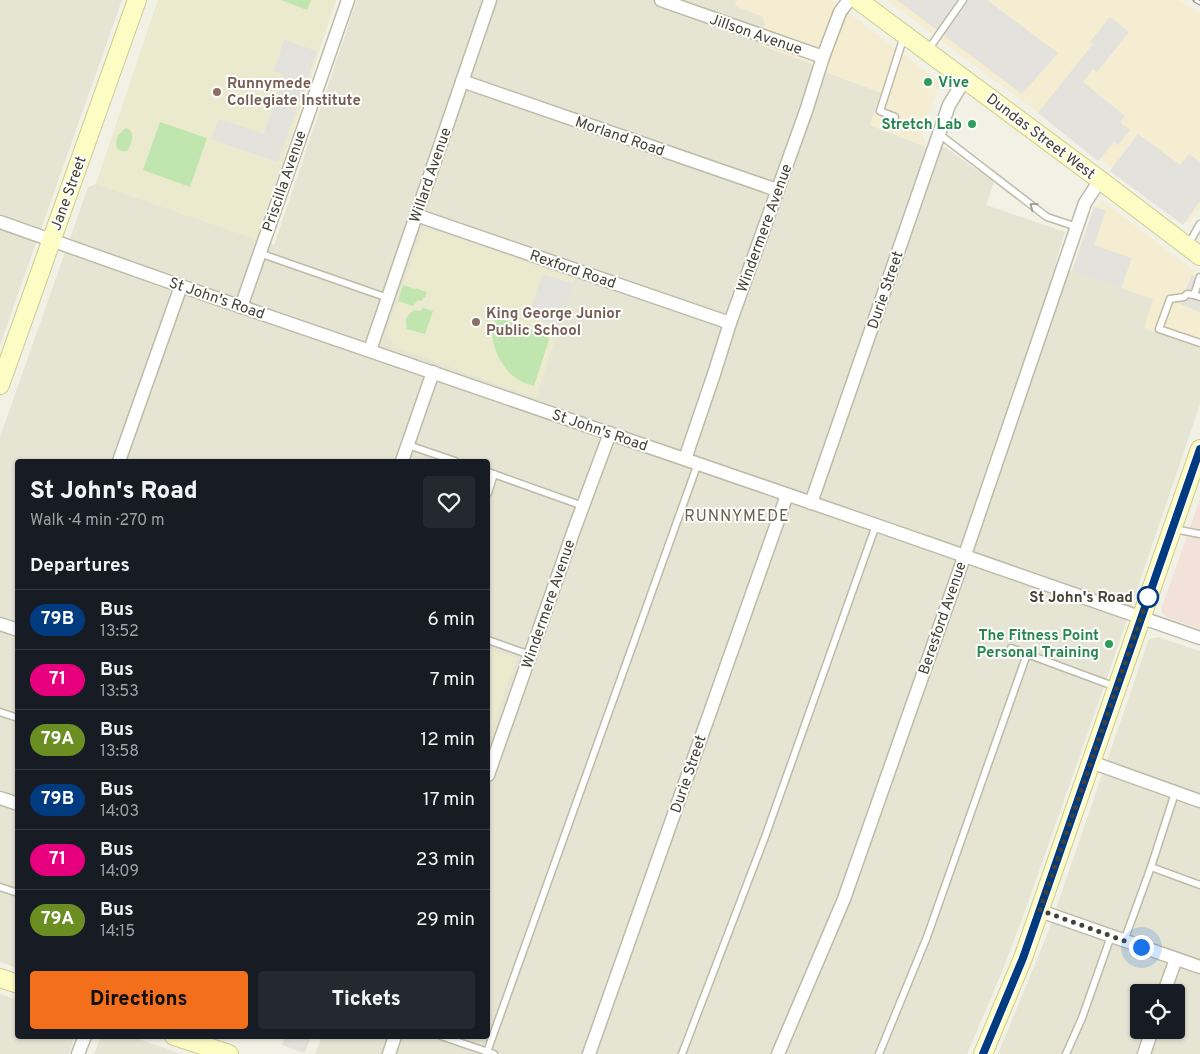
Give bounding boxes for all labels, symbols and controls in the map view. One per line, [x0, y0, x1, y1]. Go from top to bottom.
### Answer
street label: Jillson Avenue [707, 11, 804, 60]
place label: Vive [938, 74, 969, 93]
place label: Runnymede Collegiate Institute [227, 75, 361, 111]
marker: Vive [922, 76, 934, 88]
marker: Runnymede Collegiate Institute [211, 86, 223, 98]
street label: Dundas Street West [982, 90, 1098, 184]
street label: Morland Road [572, 113, 667, 162]
place label: Stretch Lab [881, 116, 962, 135]
marker: Stretch Lab [966, 118, 978, 130]
street label: Willard Avenue [406, 125, 457, 226]
street label: Priscilla Avenue [259, 128, 312, 235]
street label: Jane Street [47, 154, 92, 233]
street label: Windermere Avenue [733, 162, 797, 295]
one-way arrow [1029, 203, 1039, 212]
street label: Rexford Road [527, 247, 618, 294]
street label: Durie Street [864, 249, 909, 332]
street label: St John's Road [166, 274, 267, 325]
place label: King George Junior Public School [486, 305, 622, 341]
marker: King George Junior Public School [470, 316, 482, 328]
street label: St John's Road [549, 406, 650, 457]
button: heart [423, 476, 475, 528]
text: St John's Road [30, 477, 198, 507]
district label: RUNNYMEDE [684, 507, 790, 527]
text: Walk · 4 min · 270 m [30, 511, 165, 531]
street label: Windermere Avenue [518, 537, 580, 672]
text: Departures [30, 554, 130, 578]
street label: Beresford Avenue [915, 559, 972, 678]
marker: St John's Road [1137, 586, 1159, 608]
place label: St John's Road [1029, 589, 1133, 608]
text: Bus [100, 598, 134, 622]
text: 79B [41, 608, 74, 631]
text: 6 min [428, 608, 475, 632]
text: 13:52 [100, 622, 139, 642]
place label: The Fitness Point Personal Training [977, 627, 1099, 663]
marker: The Fitness Point Personal Training [1103, 638, 1115, 650]
text: Bus [100, 658, 134, 682]
text: 71 [49, 668, 66, 691]
text: 7 min [430, 668, 475, 692]
text: 13:53 [100, 682, 139, 702]
text: Bus [100, 718, 134, 742]
text: 79A [41, 728, 74, 751]
text: 12 min [420, 728, 475, 752]
street label: Durie Street [667, 733, 712, 816]
text: 13:58 [100, 742, 139, 762]
text: Bus [100, 778, 134, 802]
text: 79B [41, 788, 74, 811]
text: 17 min [423, 788, 475, 812]
text: 14:03 [100, 802, 139, 822]
text: Bus [100, 838, 134, 862]
text: 71 [49, 848, 66, 871]
text: 23 min [416, 848, 475, 872]
text: 14:09 [100, 862, 139, 882]
text: Bus [100, 898, 134, 922]
text: 79A [41, 908, 74, 931]
text: 29 min [416, 908, 475, 932]
text: 14:15 [100, 922, 135, 942]
your location [1129, 935, 1154, 960]
button: Directions [30, 971, 248, 1029]
button: Tickets [258, 971, 475, 1029]
map controls [1130, 984, 1185, 1039]
button: locate [1130, 984, 1185, 1039]

